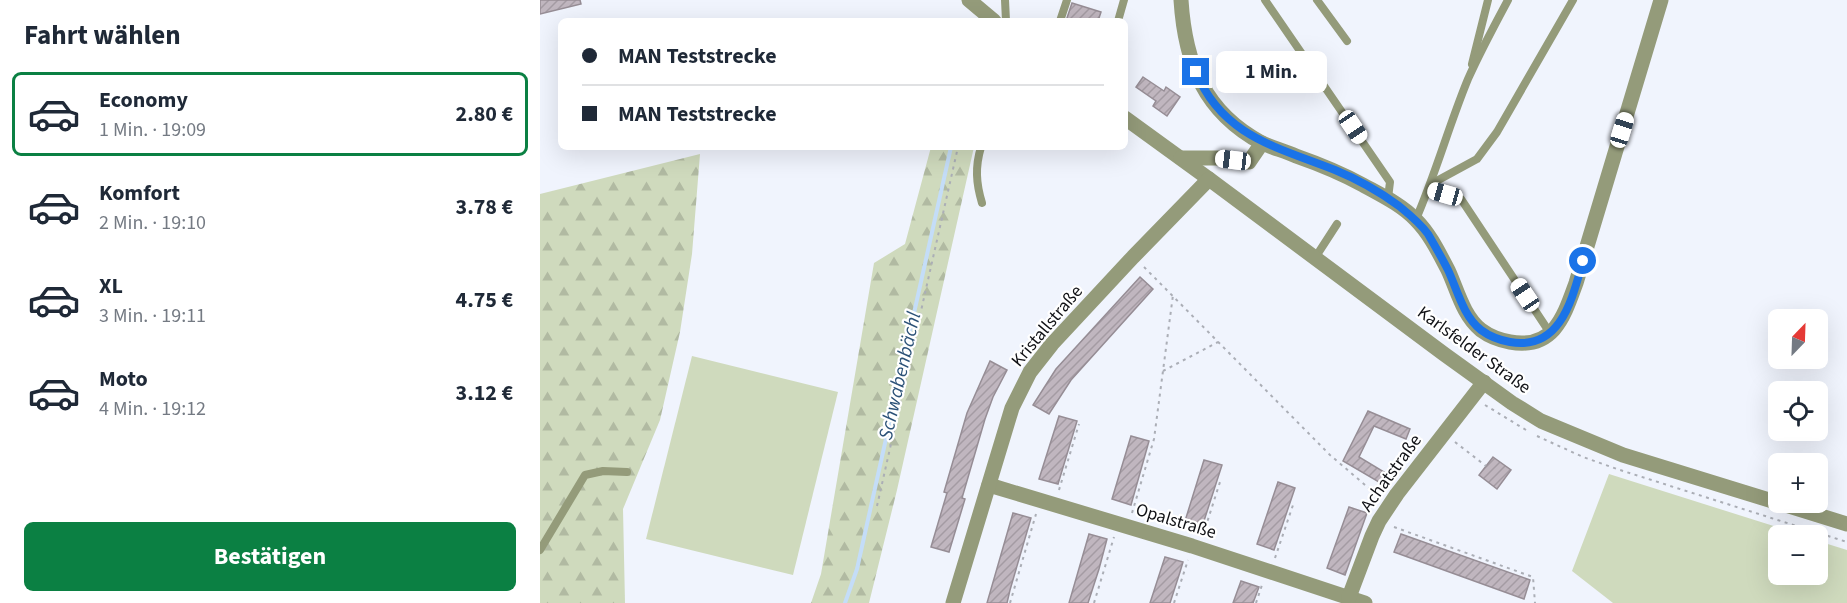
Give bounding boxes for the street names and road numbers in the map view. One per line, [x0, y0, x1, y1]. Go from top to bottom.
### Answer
street label: Kristallstraße [1005, 280, 1089, 372]
street label: Karlsfelder Straße [1412, 300, 1536, 400]
street label: Achatstraße [1354, 429, 1428, 517]
street label: Opalstraße [1133, 497, 1219, 545]

